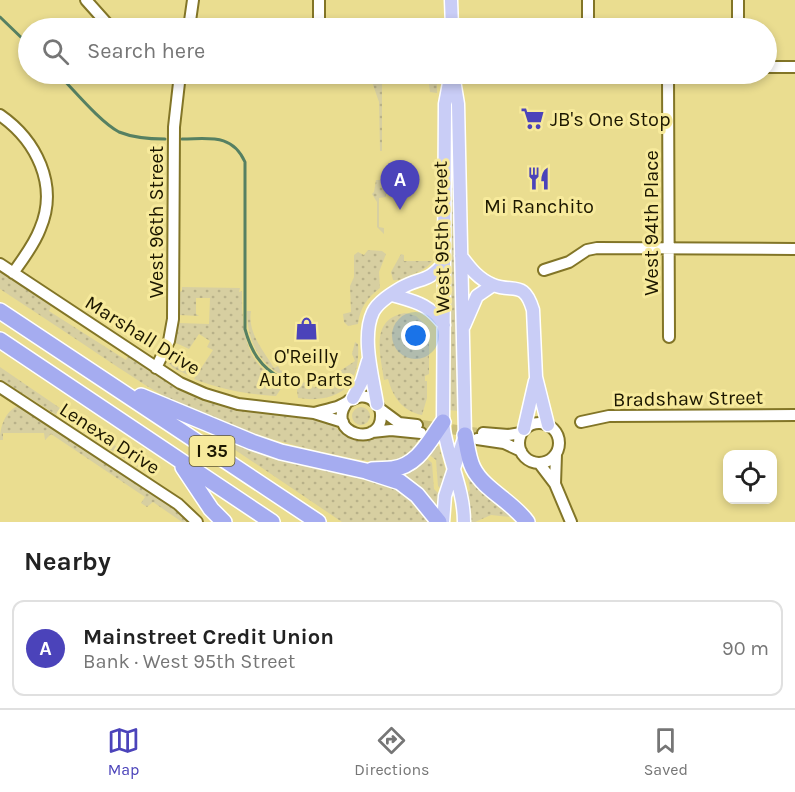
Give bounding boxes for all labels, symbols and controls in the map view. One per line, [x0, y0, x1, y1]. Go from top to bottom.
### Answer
search box [18, 18, 777, 84]
icon: search [39, 35, 72, 68]
text: Search here [87, 38, 205, 64]
supermarket icon: JB's One Stop [519, 106, 545, 132]
place label: JB's One Stop [550, 108, 671, 131]
street label: West 96th Street [145, 145, 168, 298]
street label: West 94th Place [640, 150, 663, 296]
pin: A [380, 160, 420, 210]
street label: West 95th Street [429, 160, 454, 313]
restaurant icon: Mi Ranchito [526, 165, 552, 191]
place label: Mi Ranchito [484, 195, 594, 218]
street label: Marshall Drive [81, 291, 205, 380]
shop icon: O'Reilly Auto Parts [293, 316, 319, 342]
your location [401, 321, 430, 350]
place label: O'Reilly Auto Parts [259, 345, 353, 391]
street label: Bradshaw Street [613, 386, 764, 411]
street label: Lenexa Drive [55, 398, 164, 479]
road number: I 35 [190, 436, 234, 466]
map controls [723, 450, 777, 504]
button: locate [723, 450, 777, 504]
text: Nearby [24, 546, 111, 577]
text: Mainstreet Credit Union [83, 624, 334, 650]
text: A [39, 637, 52, 660]
text: 90 m [722, 637, 769, 660]
text: Bank · West 95th Street [83, 650, 295, 673]
tab: Map [107, 724, 140, 779]
tab: Directions [354, 724, 429, 779]
tab: Saved [644, 724, 688, 779]

